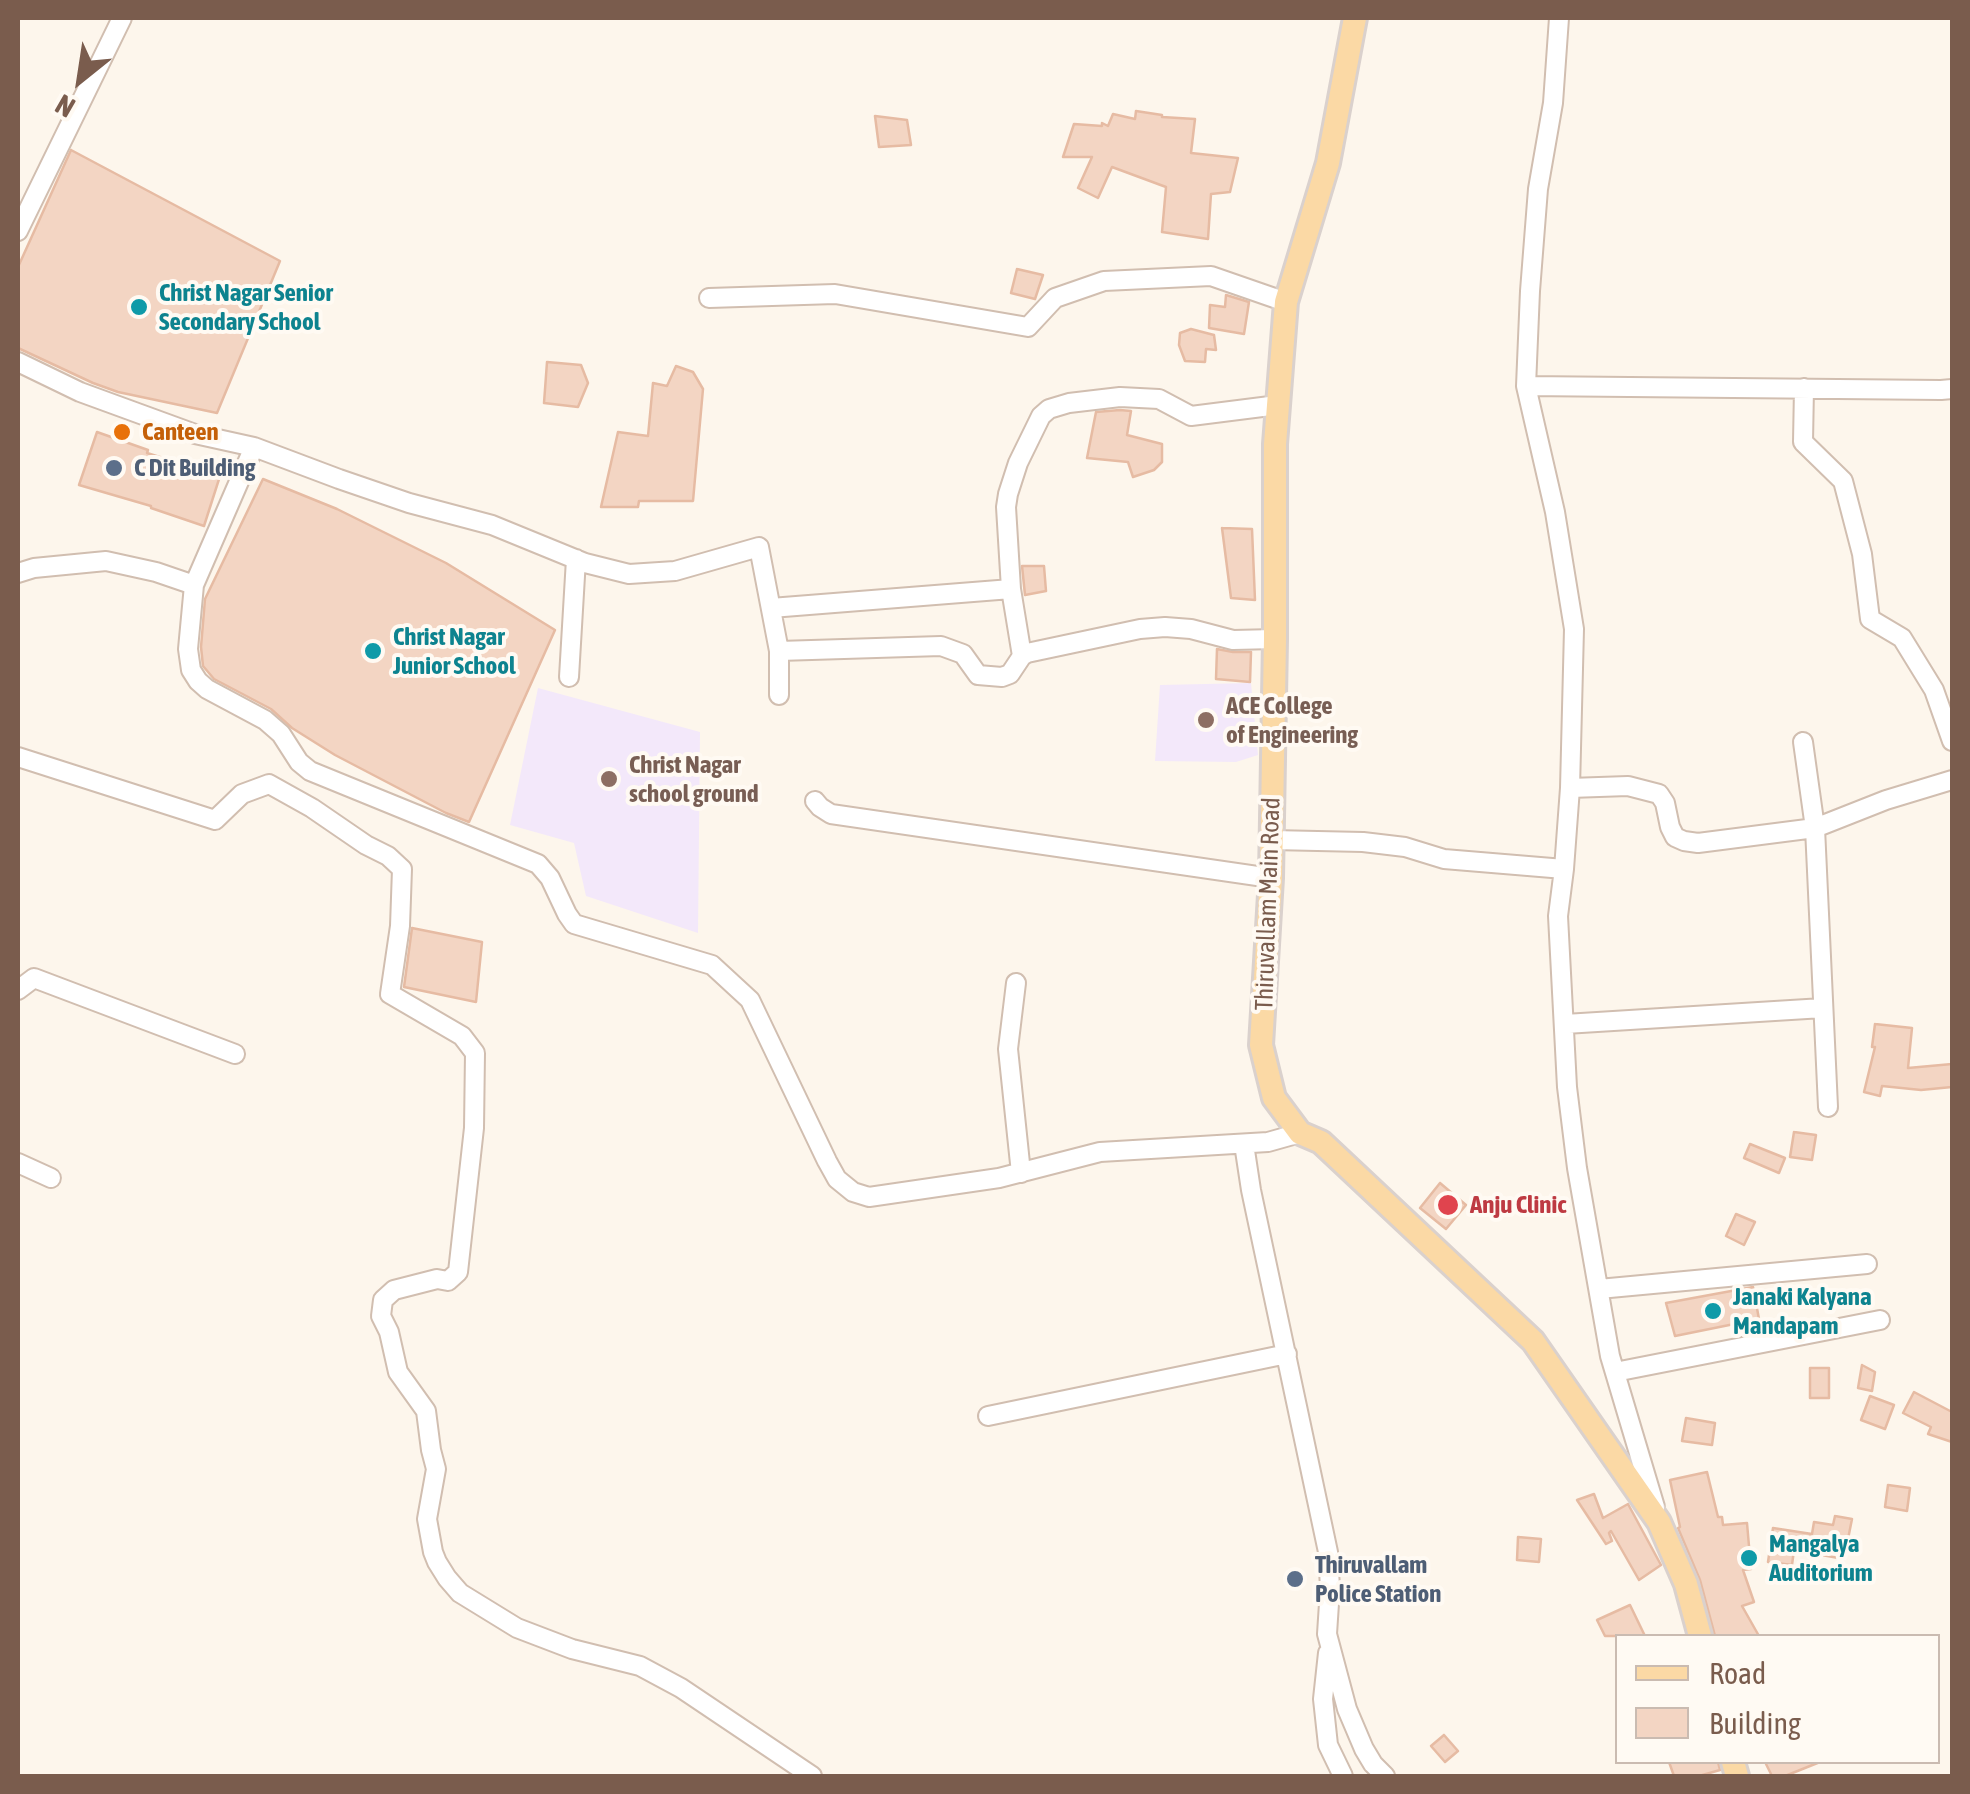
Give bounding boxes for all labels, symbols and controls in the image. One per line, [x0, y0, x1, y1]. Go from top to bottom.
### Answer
north arrow [30, 30, 130, 130]
text: N [50, 88, 80, 124]
place label: Christ Nagar Senior Secondary School [159, 278, 333, 337]
marker: Christ Nagar Senior Secondary School [128, 296, 150, 318]
place label: Canteen [142, 417, 219, 447]
marker: Canteen [111, 421, 133, 443]
place label: C Dit Building [134, 453, 256, 483]
marker: C Dit Building [103, 457, 125, 479]
place label: Christ Nagar Junior School [393, 622, 515, 681]
marker: Christ Nagar Junior School [362, 640, 384, 662]
place label: ACE College of Engineering [1226, 691, 1358, 750]
marker: ACE College of Engineering [1195, 709, 1217, 731]
place label: Christ Nagar school ground [629, 750, 759, 809]
marker: Christ Nagar school ground [598, 768, 620, 790]
street label: Thiruvallam Main Road [1249, 797, 1287, 1011]
place label: Anju Clinic [1470, 1190, 1566, 1220]
marker: Anju Clinic [1435, 1192, 1461, 1218]
place label: Janaki Kalyana Mandapam [1733, 1282, 1872, 1341]
marker: Janaki Kalyana Mandapam [1702, 1300, 1724, 1322]
place label: Mangalya Auditorium [1769, 1529, 1873, 1588]
marker: Mangalya Auditorium [1738, 1547, 1760, 1569]
place label: Thiruvallam Police Station [1315, 1550, 1441, 1609]
marker: Thiruvallam Police Station [1284, 1568, 1306, 1590]
legend [1615, 1634, 1940, 1764]
text: Road [1709, 1656, 1766, 1690]
text: Building [1709, 1706, 1801, 1740]

